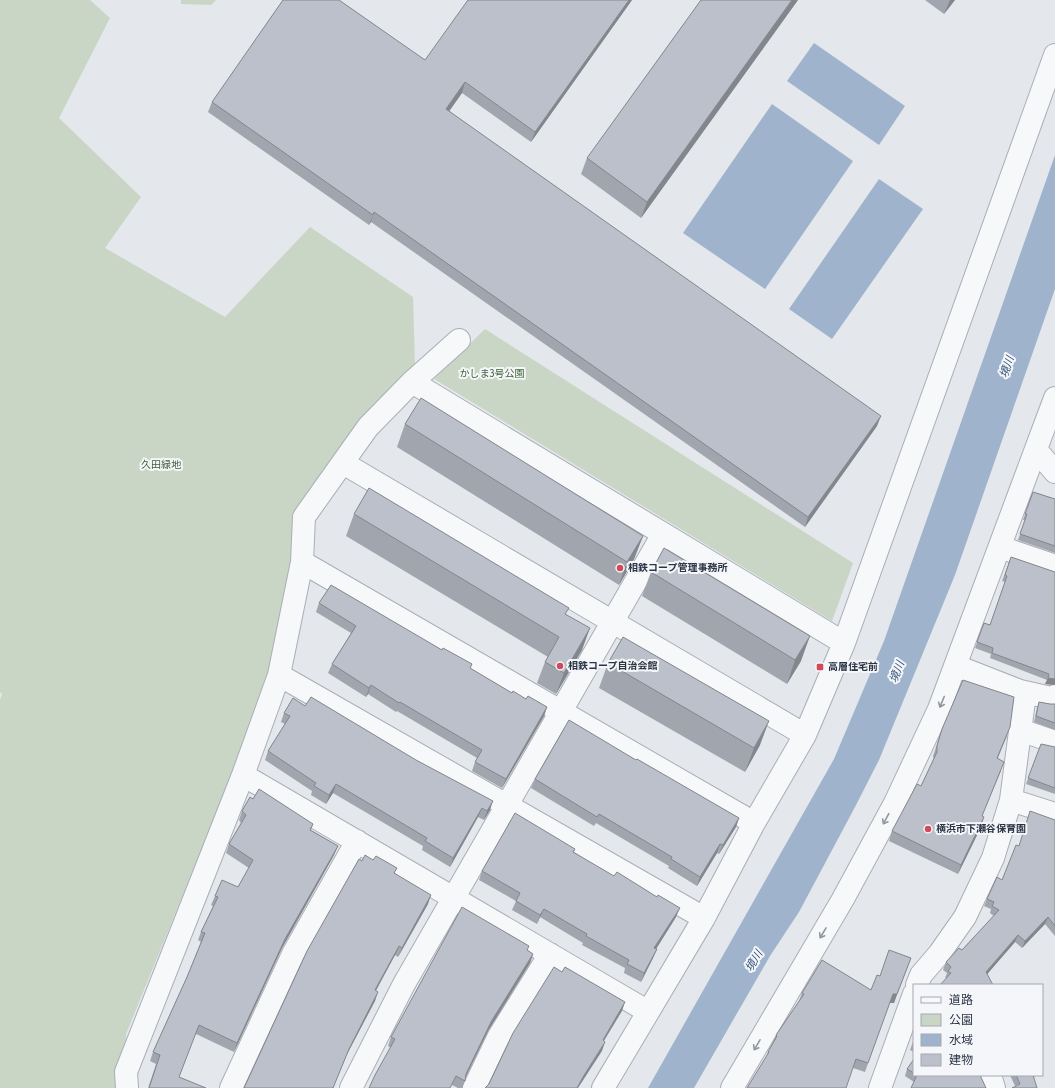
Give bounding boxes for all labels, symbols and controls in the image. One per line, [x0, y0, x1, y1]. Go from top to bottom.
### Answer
water label: 境川 [997, 354, 1017, 380]
park label: かしま3号公園 [460, 368, 525, 380]
park label: 久田緑地 [141, 459, 182, 471]
place label: 相鉄コープ管理事務所 [628, 562, 727, 574]
marker: 相鉄コープ管理事務所 [615, 563, 625, 573]
water label: 境川 [887, 658, 907, 685]
place label: 相鉄コープ自治会館 [568, 660, 657, 672]
marker: 相鉄コープ自治会館 [555, 661, 565, 671]
place label: 高層住宅前 [828, 661, 878, 673]
marker: 高層住宅前 [815, 662, 825, 672]
one-way arrow [937, 696, 945, 708]
one-way arrow [882, 813, 889, 825]
place label: 横浜市下瀬谷保育園 [936, 823, 1026, 835]
marker: 横浜市下瀬谷保育園 [923, 824, 933, 834]
one-way arrow [818, 927, 826, 939]
water label: 境川 [743, 947, 766, 974]
legend [913, 984, 1043, 1076]
text: 道路 [949, 993, 973, 1007]
text: 公園 [949, 1013, 973, 1027]
text: 水域 [949, 1033, 973, 1047]
one-way arrow [752, 1039, 760, 1051]
text: 建物 [949, 1053, 973, 1067]

